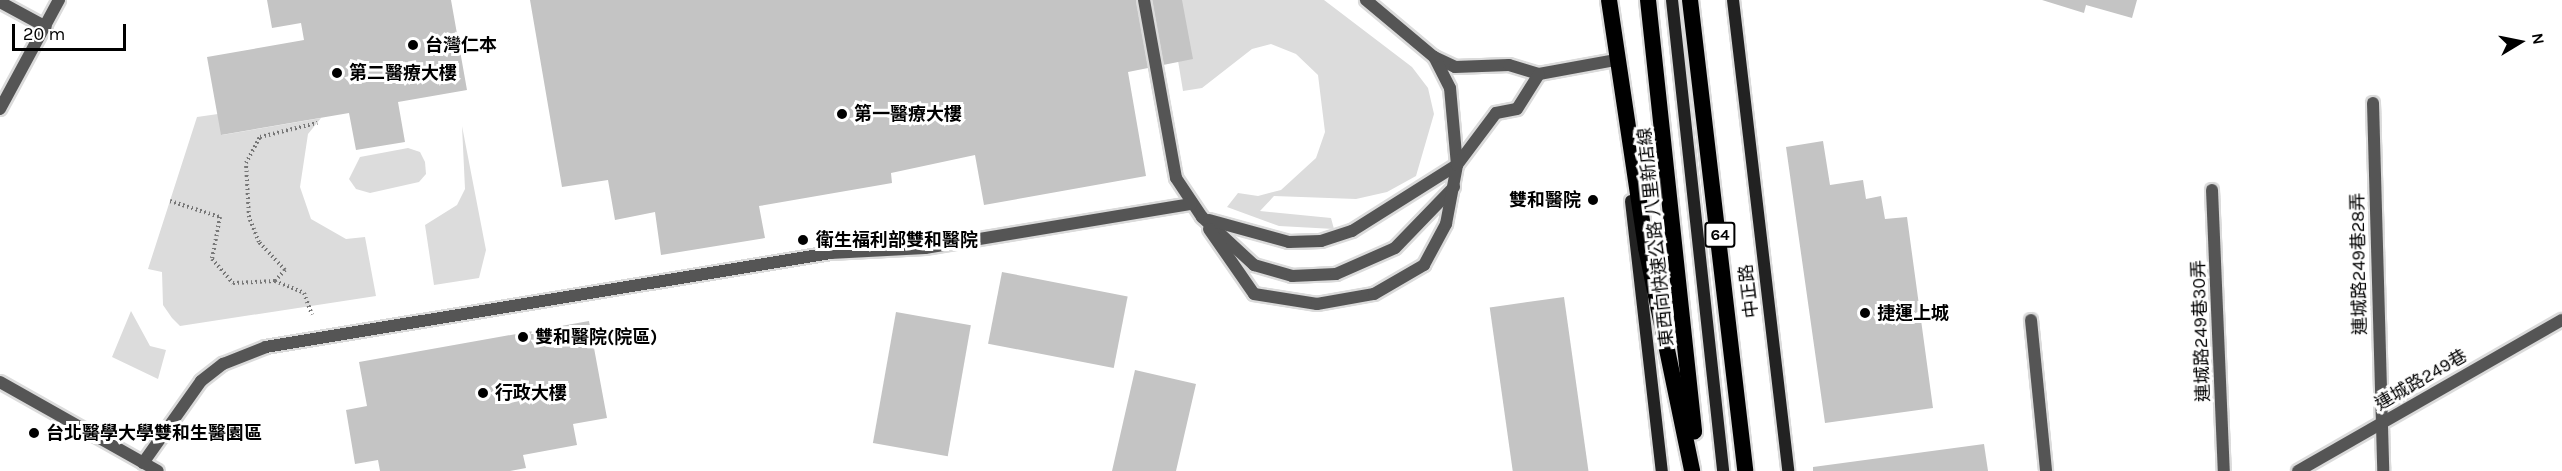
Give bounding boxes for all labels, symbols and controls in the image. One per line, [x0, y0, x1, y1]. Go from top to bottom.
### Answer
scale bar [15, 12, 129, 50]
north arrow [2490, 12, 2550, 72]
text: 20 m [23, 23, 65, 45]
text: N [2528, 31, 2549, 46]
place label: 台灣仁本 [425, 34, 497, 56]
marker: 台灣仁本 [406, 38, 420, 52]
place label: 第二醫療大樓 [349, 62, 457, 84]
marker: 第二醫療大樓 [330, 66, 344, 80]
place label: 第一醫療大樓 [854, 103, 962, 125]
marker: 第一醫療大樓 [835, 107, 849, 121]
street label: 東西向快速公路 八里新店線 [1634, 126, 1678, 348]
place label: 雙和醫院 [1509, 189, 1581, 211]
marker: 雙和醫院 [1586, 193, 1600, 207]
street label: 連城路249巷28弄 [2347, 193, 2371, 335]
road number: 64 [1704, 222, 1736, 248]
place label: 衛生福利部雙和醫院 [816, 229, 978, 251]
marker: 衛生福利部雙和醫院 [794, 231, 812, 249]
street label: 連城路249巷30弄 [2188, 260, 2214, 402]
street label: 中正路 [1735, 263, 1763, 319]
place label: 捷運上城 [1877, 302, 1949, 324]
marker: 捷運上城 [1858, 306, 1872, 320]
place label: 雙和醫院(院區) [535, 326, 657, 348]
marker: 雙和醫院(院區) [516, 330, 530, 344]
street label: 連城路249巷 [2371, 345, 2471, 415]
place label: 行政大樓 [495, 382, 567, 404]
marker: 行政大樓 [476, 386, 490, 400]
place label: 台北醫學大學雙和生醫園區 [46, 422, 262, 444]
marker: 台北醫學大學雙和生醫園區 [27, 426, 41, 440]

